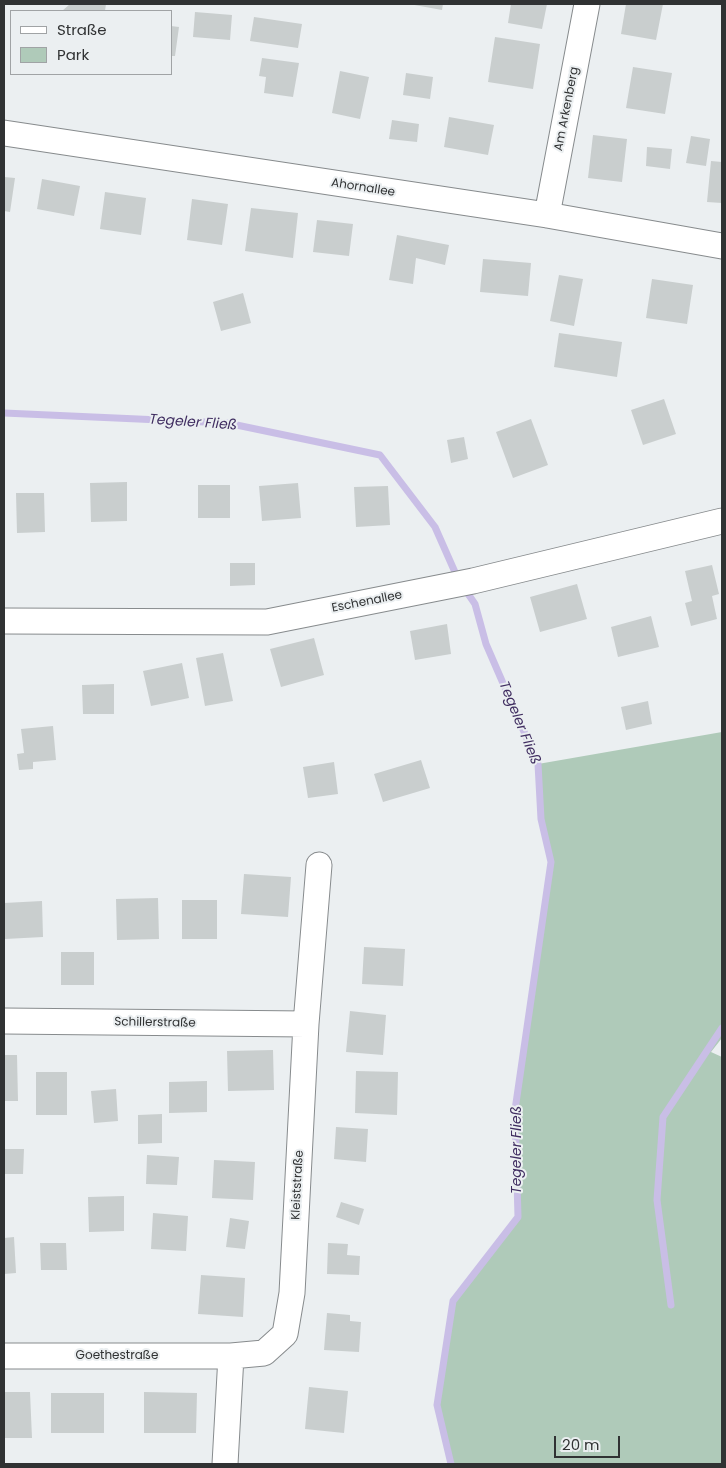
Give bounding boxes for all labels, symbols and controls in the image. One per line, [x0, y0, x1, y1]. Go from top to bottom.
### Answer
legend [10, 10, 172, 75]
text: Straße [57, 19, 107, 40]
text: Park [57, 44, 89, 65]
street label: Am Arkenberg [552, 66, 582, 152]
street label: Ahornallee [330, 176, 396, 200]
water label: Tegeler Fließ [149, 412, 237, 434]
street label: Eschenallee [331, 588, 403, 616]
water label: Tegeler Fließ [495, 679, 543, 767]
street label: Schillerstraße [114, 1015, 196, 1031]
water label: Tegeler Fließ [509, 1106, 525, 1194]
street label: Kleiststraße [289, 1150, 307, 1220]
street label: Goethestraße [76, 1349, 158, 1363]
scale bar [556, 1426, 622, 1458]
text: 20 m [562, 1434, 600, 1455]

